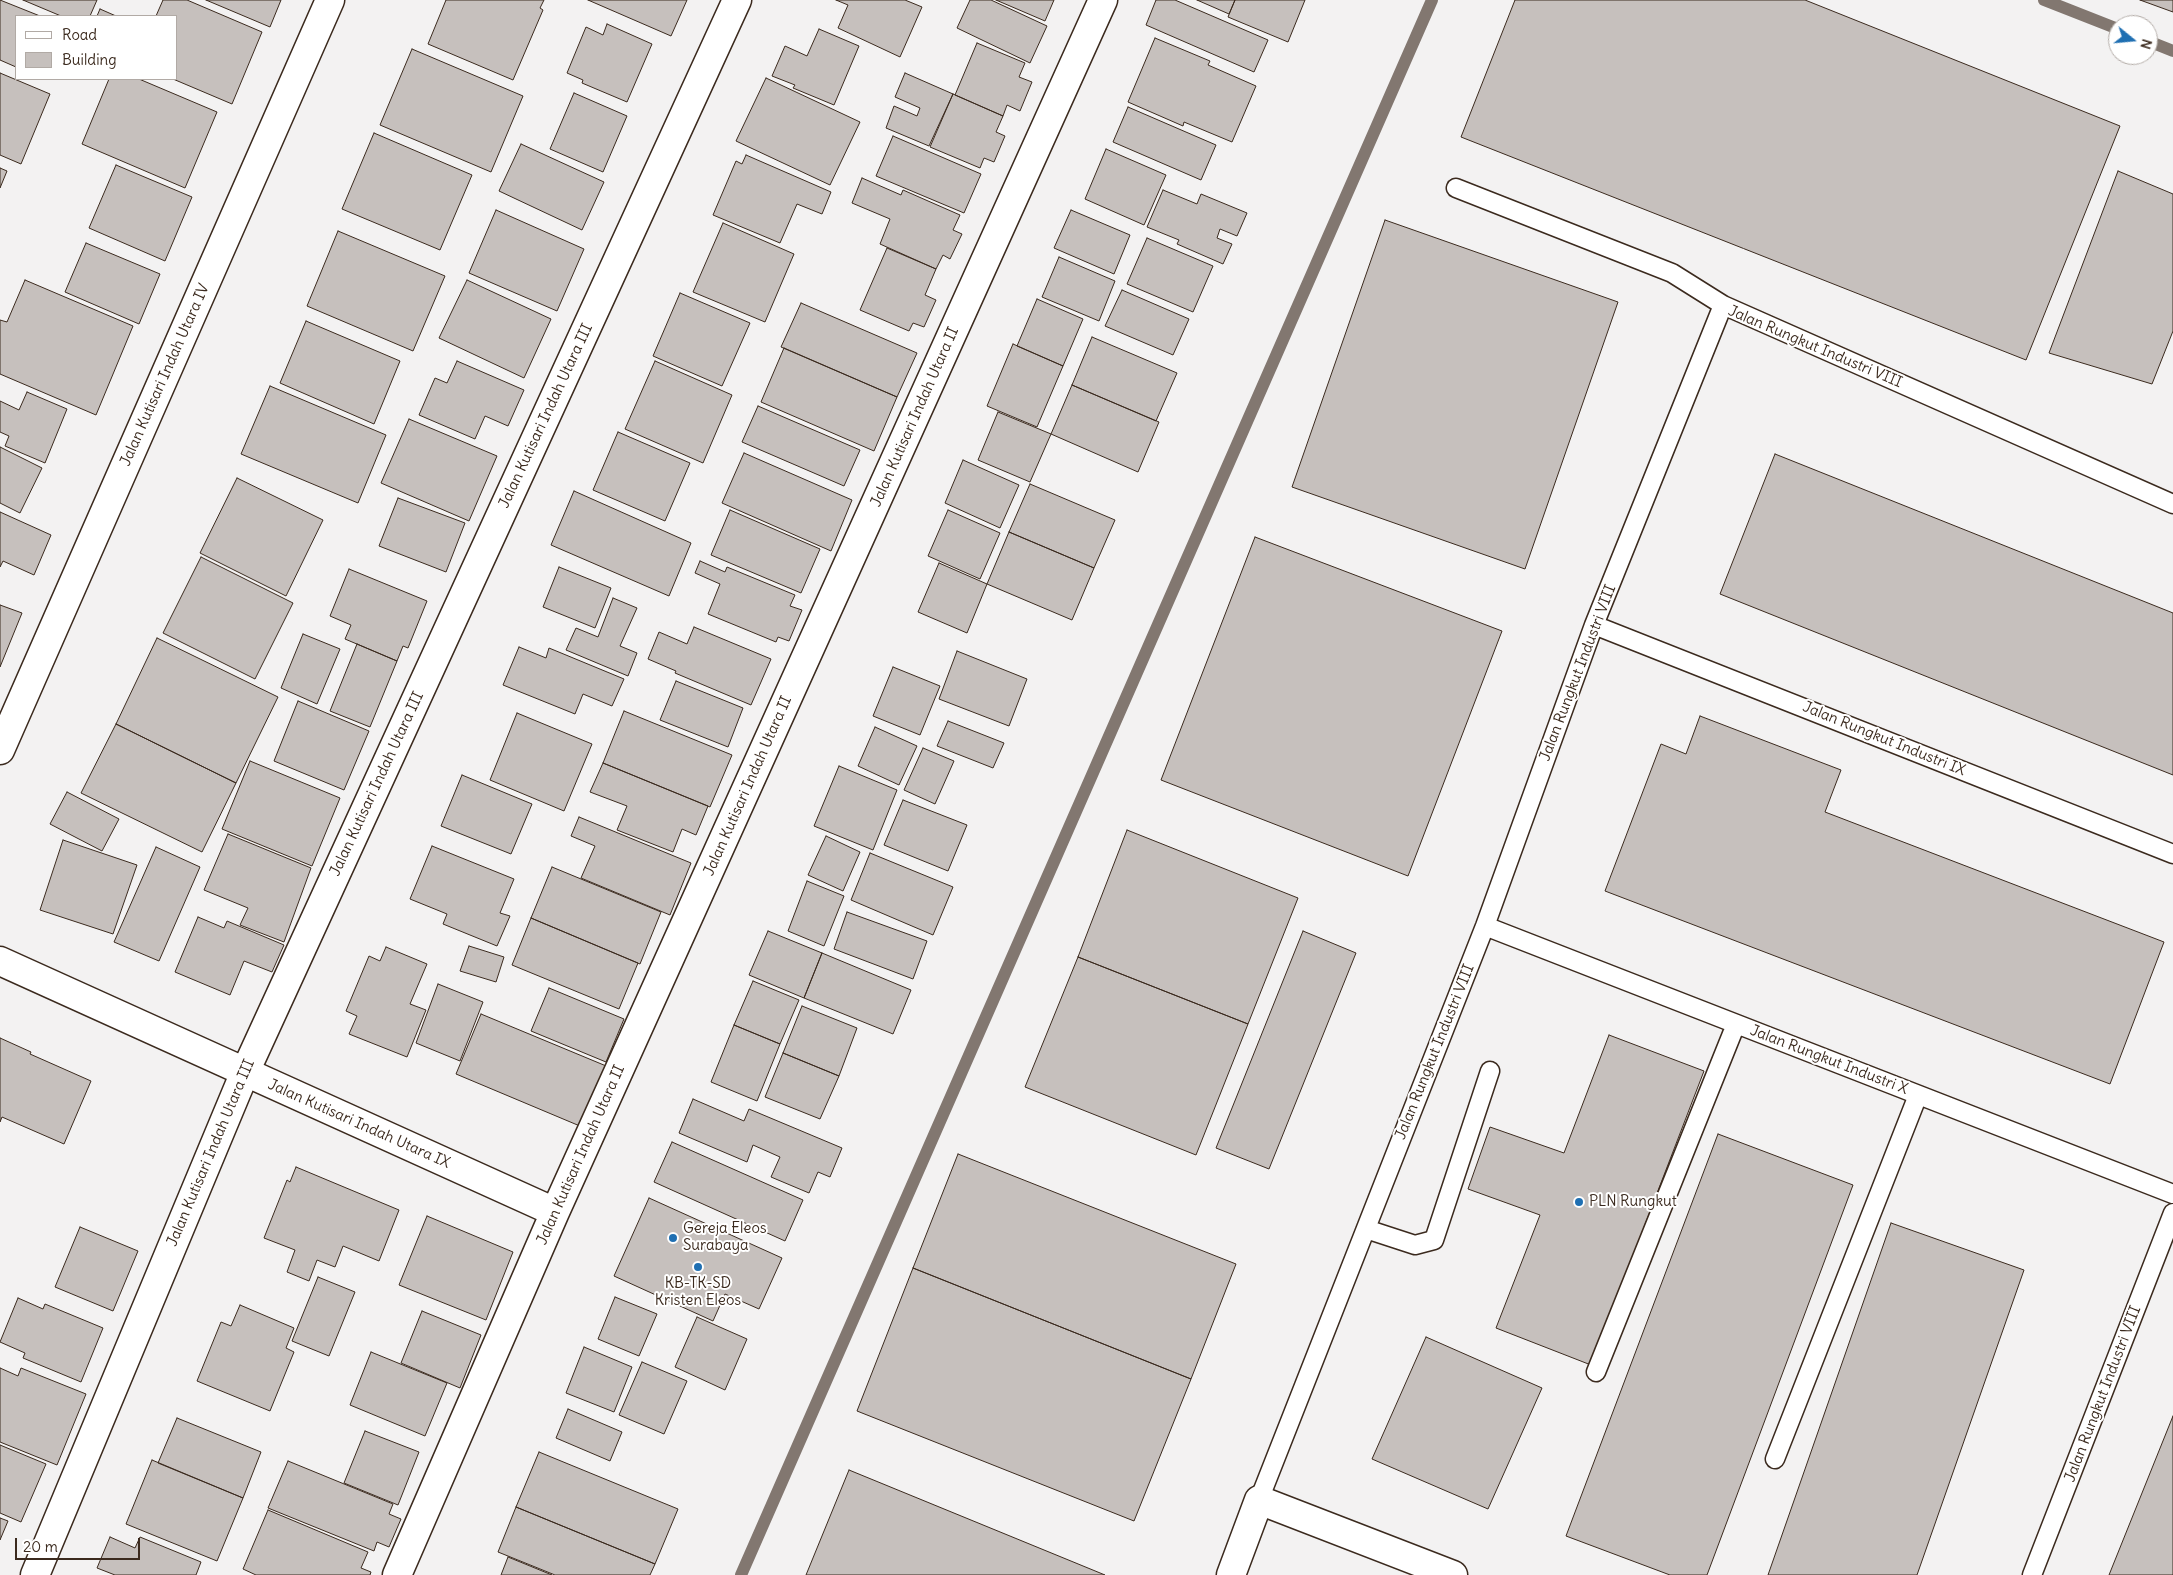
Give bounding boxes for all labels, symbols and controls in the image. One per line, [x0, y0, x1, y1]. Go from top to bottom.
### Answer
legend [15, 15, 178, 80]
north arrow [2108, 15, 2158, 65]
text: Road [62, 25, 97, 44]
text: N [2136, 37, 2156, 51]
text: Building [62, 50, 117, 69]
street label: Jalan Kutisari Indah Utara IV [117, 281, 213, 469]
street label: Jalan Rungkut Industri VIII [1725, 302, 1905, 392]
street label: Jalan Kutisari Indah Utara III [495, 321, 597, 511]
street label: Jalan Kutisari Indah Utara II [867, 324, 963, 510]
street label: Jalan Rungkut Industri VIII [1536, 582, 1620, 764]
street label: Jalan Kutisari Indah Utara III [326, 689, 428, 879]
street label: Jalan Kutisari Indah Utara II [700, 693, 796, 879]
street label: Jalan Rungkut Industri IX [1800, 698, 1968, 780]
street label: Jalan Rungkut Industri VIII [1392, 962, 1478, 1142]
street label: Jalan Rungkut Industri X [1748, 1022, 1910, 1098]
street label: Jalan Kutisari Indah Utara III [163, 1057, 259, 1249]
street label: Jalan Kutisari Indah Utara II [533, 1062, 629, 1248]
street label: Jalan Kutisari Indah Utara IX [265, 1076, 453, 1172]
place label: PLN Rungkut [1589, 1193, 1677, 1211]
marker: PLN Rungkut [1573, 1196, 1585, 1208]
place label: Gereja Eleos Surabaya [683, 1220, 767, 1255]
marker: Gereja Eleos Surabaya [667, 1232, 679, 1244]
marker: KB-TK-SD Kristen Eleos [692, 1261, 704, 1273]
place label: KB-TK-SD Kristen Eleos [655, 1275, 741, 1310]
street label: Jalan Rungkut Industri VIII [2061, 1303, 2145, 1485]
scale bar [18, 1528, 142, 1560]
text: 20 m [23, 1537, 58, 1556]

